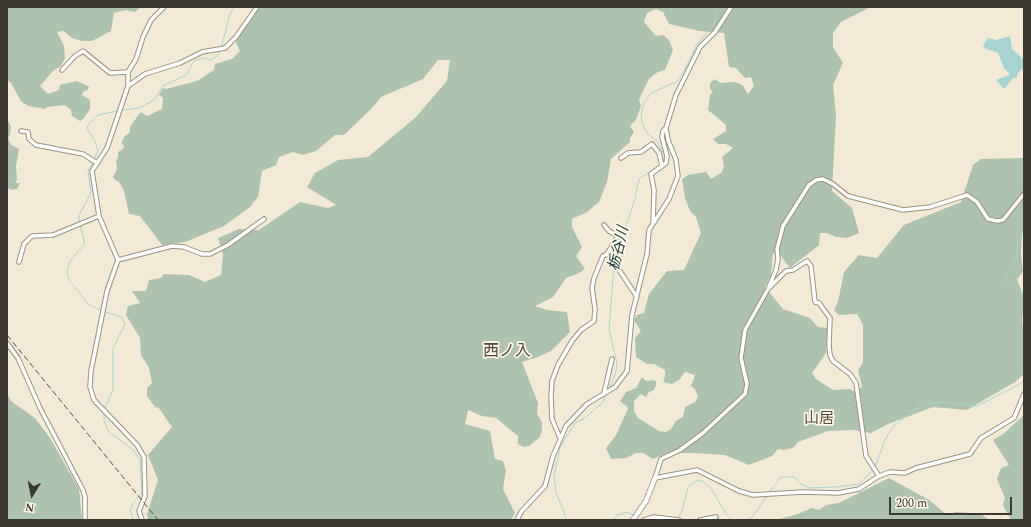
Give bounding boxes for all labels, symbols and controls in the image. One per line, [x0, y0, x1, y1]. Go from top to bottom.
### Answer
water label: 栃谷川 [606, 225, 634, 273]
district label: 西ノ入 [483, 343, 531, 363]
district label: 山居 [804, 411, 834, 429]
north arrow [12, 475, 52, 515]
scale bar [891, 489, 1014, 515]
text: 200 m [896, 494, 927, 513]
text: N [24, 498, 36, 516]

